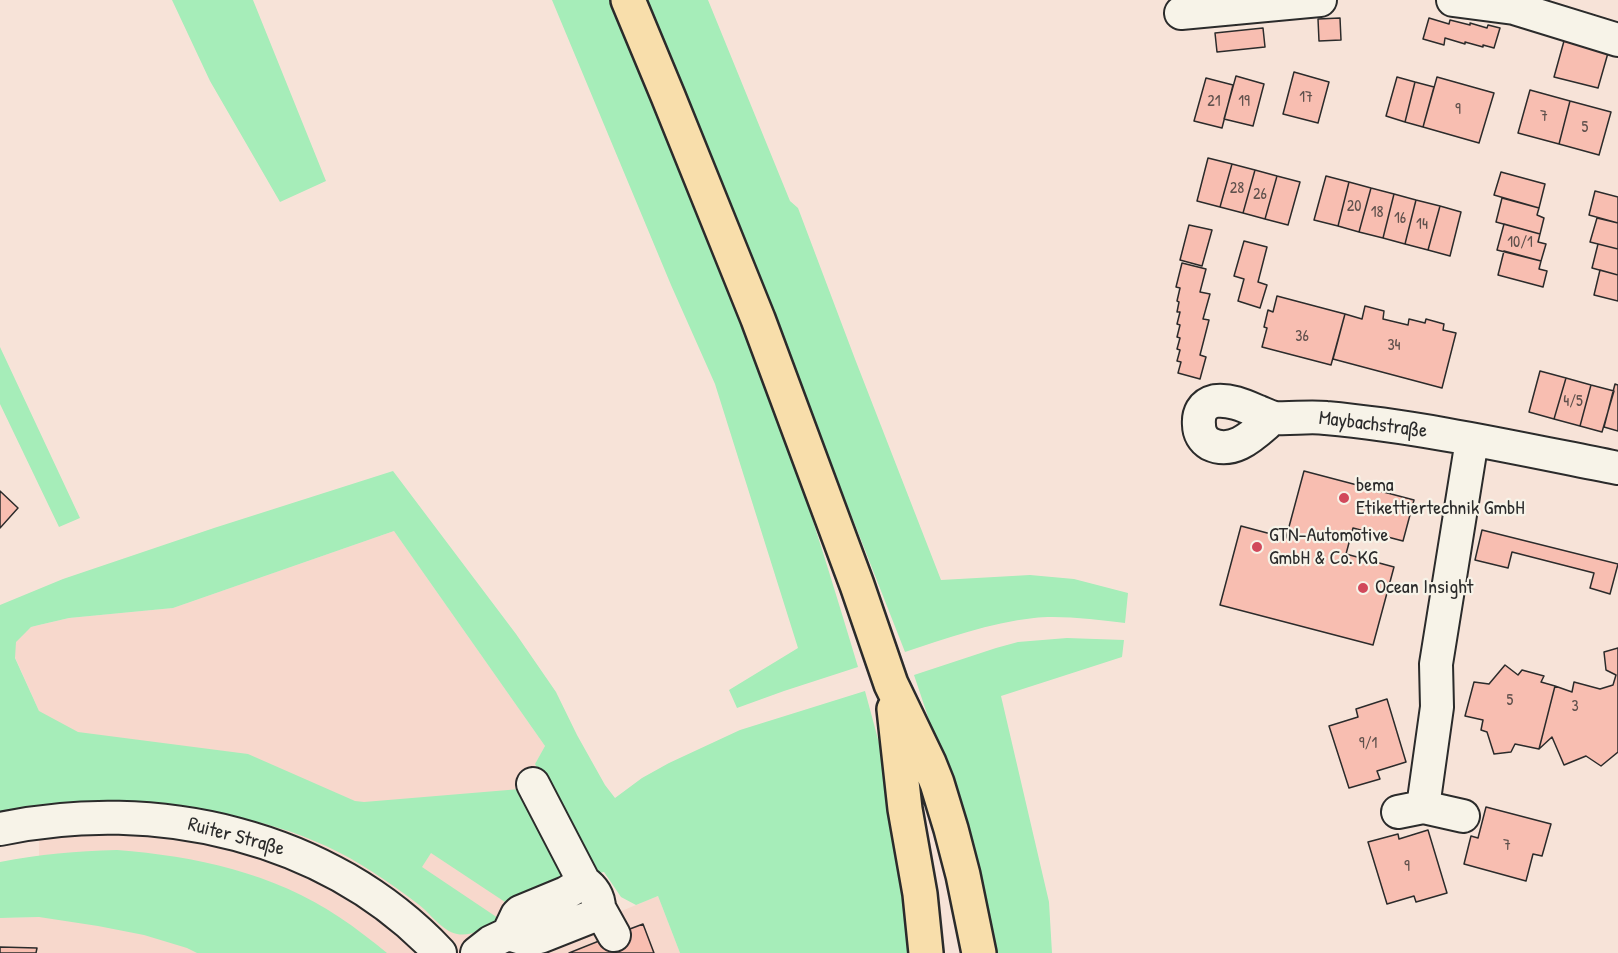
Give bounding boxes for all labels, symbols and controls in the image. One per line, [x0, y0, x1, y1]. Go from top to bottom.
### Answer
house number: 17 [1299, 88, 1313, 108]
house number: 21 [1207, 92, 1221, 112]
house number: 19 [1238, 92, 1250, 112]
house number: 9 [1455, 100, 1461, 120]
house number: 7 [1540, 107, 1548, 127]
house number: 5 [1582, 118, 1588, 138]
house number: 28 [1230, 179, 1244, 199]
house number: 26 [1253, 185, 1267, 205]
house number: 20 [1347, 197, 1361, 217]
house number: 18 [1371, 203, 1383, 223]
house number: 16 [1394, 209, 1406, 229]
house number: 14 [1416, 215, 1428, 235]
house number: 10/1 [1507, 233, 1533, 253]
house number: 36 [1295, 327, 1309, 347]
house number: 34 [1387, 336, 1401, 356]
house number: 4/5 [1563, 392, 1583, 412]
street label: Maybachstraße [1317, 406, 1429, 444]
place label: bema Etikettiertechnik GmbH [1356, 474, 1525, 521]
marker: bema Etikettiertechnik GmbH [1337, 491, 1351, 505]
place label: GTN-Automotive GmbH & Co. KG [1269, 524, 1388, 571]
marker: GTN-Automotive GmbH & Co. KG [1250, 540, 1264, 554]
place label: Ocean Insight [1375, 576, 1473, 600]
marker: Ocean Insight [1356, 581, 1370, 595]
house number: 5 [1507, 691, 1513, 711]
house number: 3 [1571, 697, 1579, 717]
house number: 9/1 [1359, 734, 1377, 754]
street label: Ruiter Straße [185, 813, 287, 861]
house number: 7 [1503, 836, 1511, 856]
house number: 9 [1404, 857, 1410, 877]

